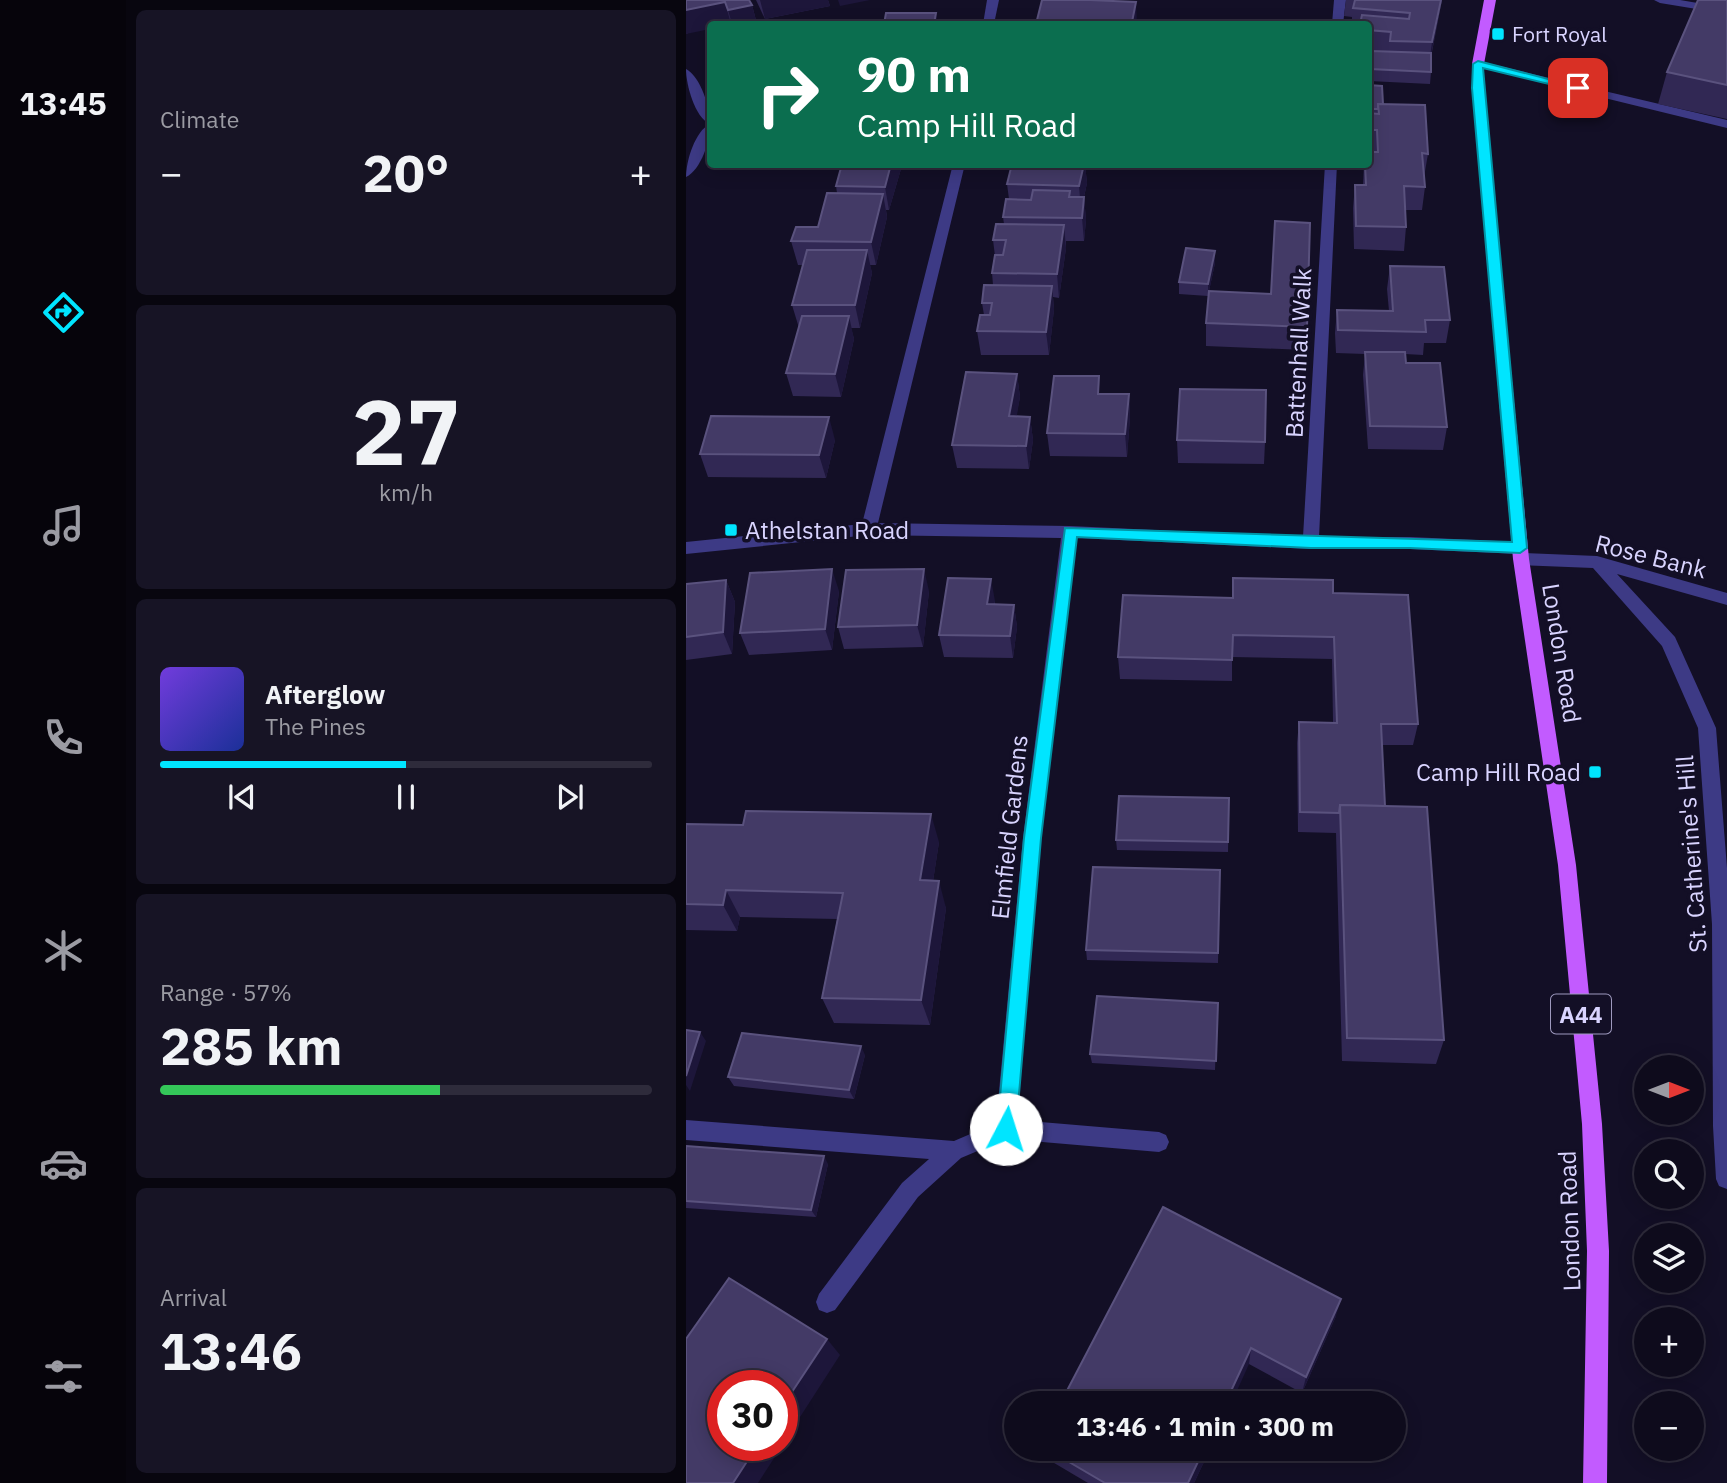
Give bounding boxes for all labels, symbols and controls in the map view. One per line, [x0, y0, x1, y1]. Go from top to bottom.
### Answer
place label: Fort Royal [1512, 20, 1607, 48]
marker: Fort Royal [1490, 26, 1506, 42]
text: 90 m [857, 42, 971, 105]
icon: right [742, 49, 833, 140]
pin [1548, 58, 1608, 118]
icon: arrive [1559, 69, 1597, 107]
text: 13:45 [19, 82, 107, 124]
text: Climate [160, 104, 239, 134]
text: Camp Hill Road [857, 104, 1077, 146]
text: 20° [363, 139, 449, 206]
text: − [160, 148, 183, 197]
text: + [629, 148, 652, 197]
street label: Battenhall Walk [1278, 267, 1318, 439]
icon: directions [39, 288, 88, 337]
text: 27 [351, 372, 461, 490]
text: km/h [379, 477, 433, 507]
icon: music [39, 501, 88, 550]
place label: Athelstan Road [745, 514, 909, 546]
marker: Athelstan Road [723, 522, 739, 538]
street label: Rose Bank [1592, 527, 1710, 585]
street label: London Road [1535, 581, 1589, 725]
text: Afterglow [265, 677, 385, 711]
text: The Pines [265, 711, 366, 741]
icon: phone [39, 713, 88, 762]
street label: Elmfield Gardens [983, 733, 1035, 921]
street label: St. Catherine's Hill [1668, 754, 1714, 954]
place label: Camp Hill Road [1416, 756, 1581, 788]
marker: Camp Hill Road [1587, 764, 1603, 780]
icon: previous [223, 778, 261, 816]
icon: pause [387, 778, 425, 816]
icon: next [551, 778, 589, 816]
icon: climate [39, 926, 88, 975]
text: Range · 57% [160, 977, 292, 1007]
road number: A44 [1551, 995, 1611, 1034]
text: 285 km [160, 1012, 342, 1079]
north arrow [1634, 1055, 1704, 1125]
map controls [1634, 1055, 1704, 1461]
position arrow [969, 1092, 1043, 1166]
icon: car [39, 1139, 88, 1188]
button: search [1634, 1139, 1704, 1209]
street label: London Road [1551, 1150, 1587, 1292]
button: layers [1634, 1223, 1704, 1293]
text: Arrival [160, 1282, 227, 1312]
button: + [1634, 1307, 1704, 1377]
text: 13:46 [160, 1317, 302, 1384]
icon: filters [39, 1352, 88, 1401]
speed limit sign: 30 [707, 1370, 798, 1461]
button: − [1634, 1391, 1704, 1461]
text: 13:46 · 1 min · 300 m [1076, 1409, 1334, 1443]

